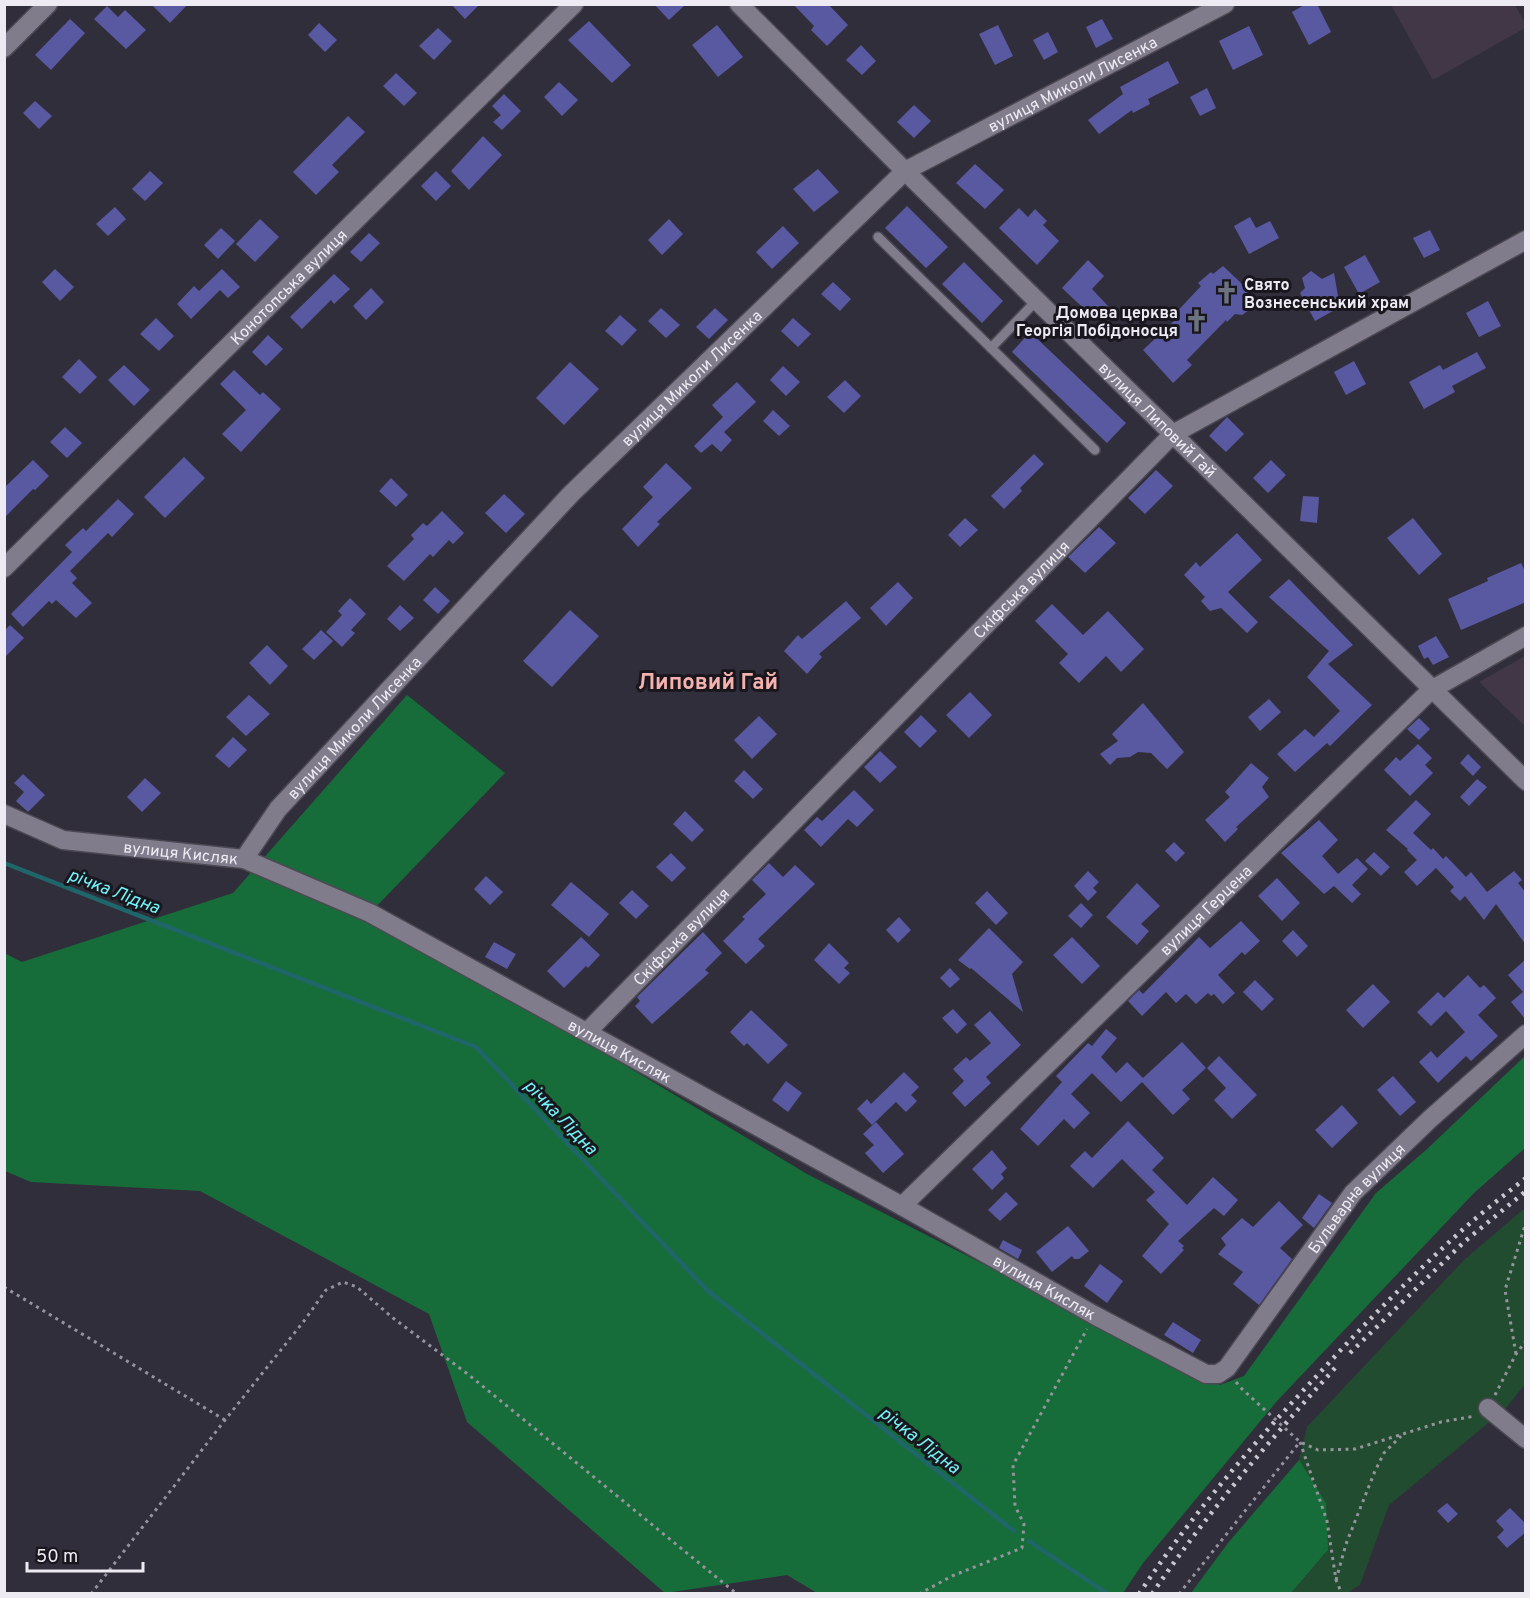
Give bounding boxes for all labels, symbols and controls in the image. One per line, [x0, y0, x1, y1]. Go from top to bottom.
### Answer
street label: вулиця Миколи Лисенка [985, 33, 1161, 138]
street label: Конотопська вулиця [227, 226, 352, 350]
place label: Свято Вознесенський храм [1244, 276, 1409, 314]
church icon: Свято Вознесенський храм [1213, 280, 1239, 306]
place label: Домова церква Георгія Побідоносця [1016, 304, 1178, 342]
street label: вулиця Миколи Лисенка [618, 307, 767, 452]
church icon: Домова церква Георгія Побідоносця [1183, 308, 1209, 334]
street label: вулиця Липовий Гай [1094, 359, 1220, 483]
street label: Скіфська вулиця [970, 537, 1075, 644]
street label: вулиця Миколи Лисенка [284, 653, 427, 804]
district label: Липовий Гай [638, 670, 778, 697]
street label: вулиця Кисляк [122, 838, 239, 870]
street label: вулиця Герцена [1157, 862, 1257, 961]
water label: річка Лідна [64, 864, 163, 921]
street label: Скіфська вулиця [630, 884, 735, 991]
street label: вулиця Кисляк [564, 1016, 674, 1089]
water label: річка Лідна [518, 1075, 602, 1161]
street label: Бульварна вулиця [1305, 1140, 1411, 1258]
street label: вулиця Кисляк [989, 1252, 1099, 1326]
water label: річка Лідна [874, 1402, 965, 1480]
scale bar [27, 1535, 142, 1573]
text: 50 m [36, 1546, 78, 1569]

